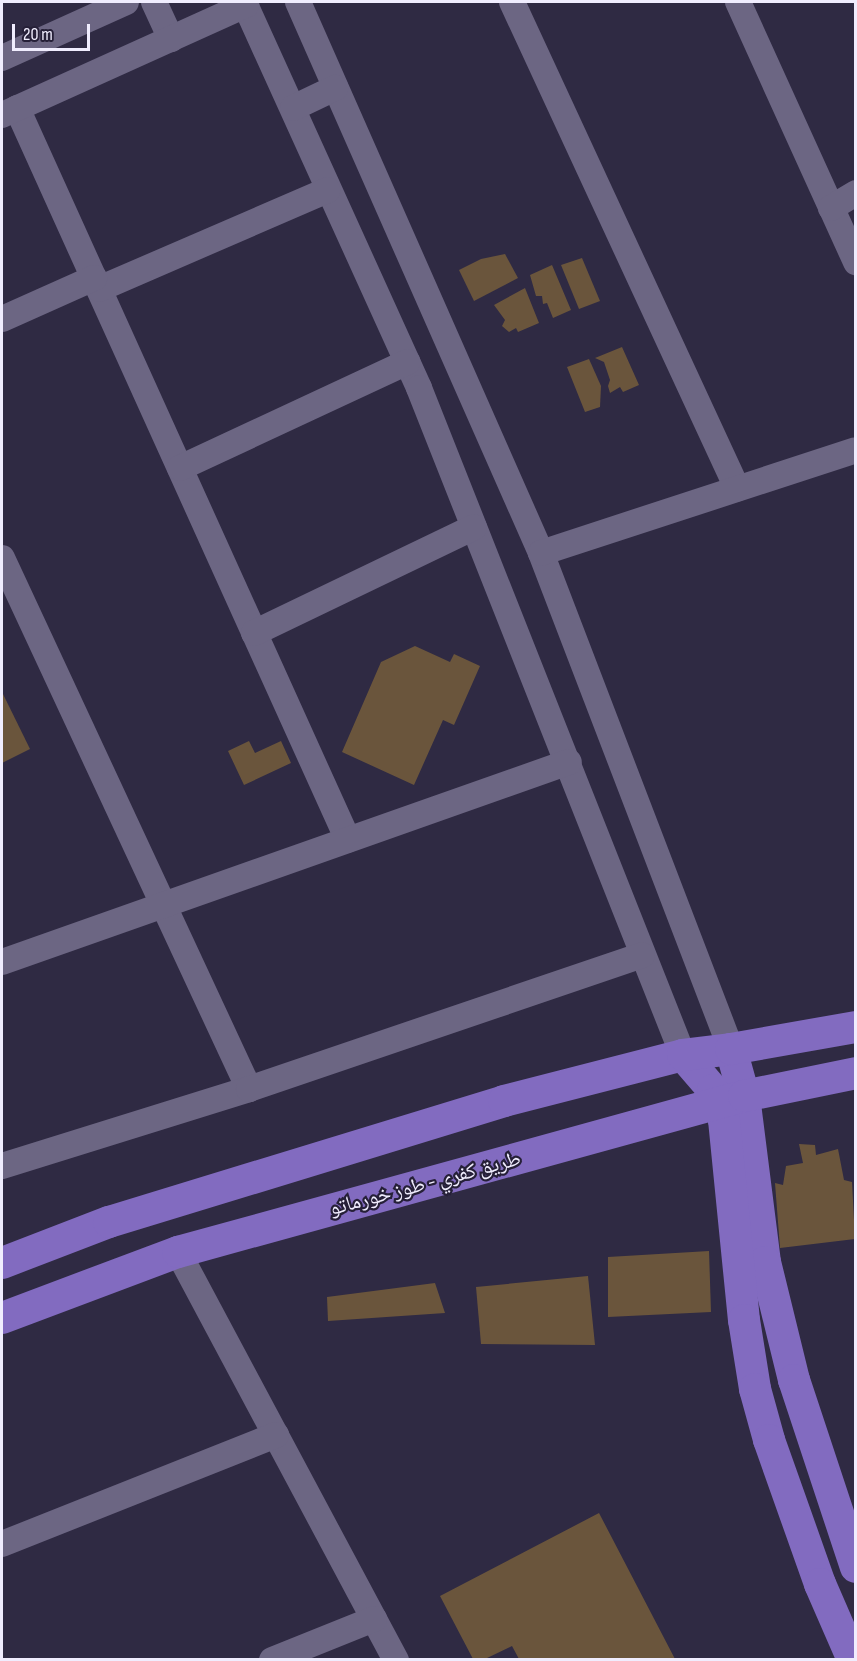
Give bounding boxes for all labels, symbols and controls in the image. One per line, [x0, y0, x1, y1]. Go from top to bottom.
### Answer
scale bar [15, 12, 93, 50]
text: 20 m [23, 24, 53, 45]
street label: طريق كفري - طوز خورماتو [326, 1146, 524, 1222]

